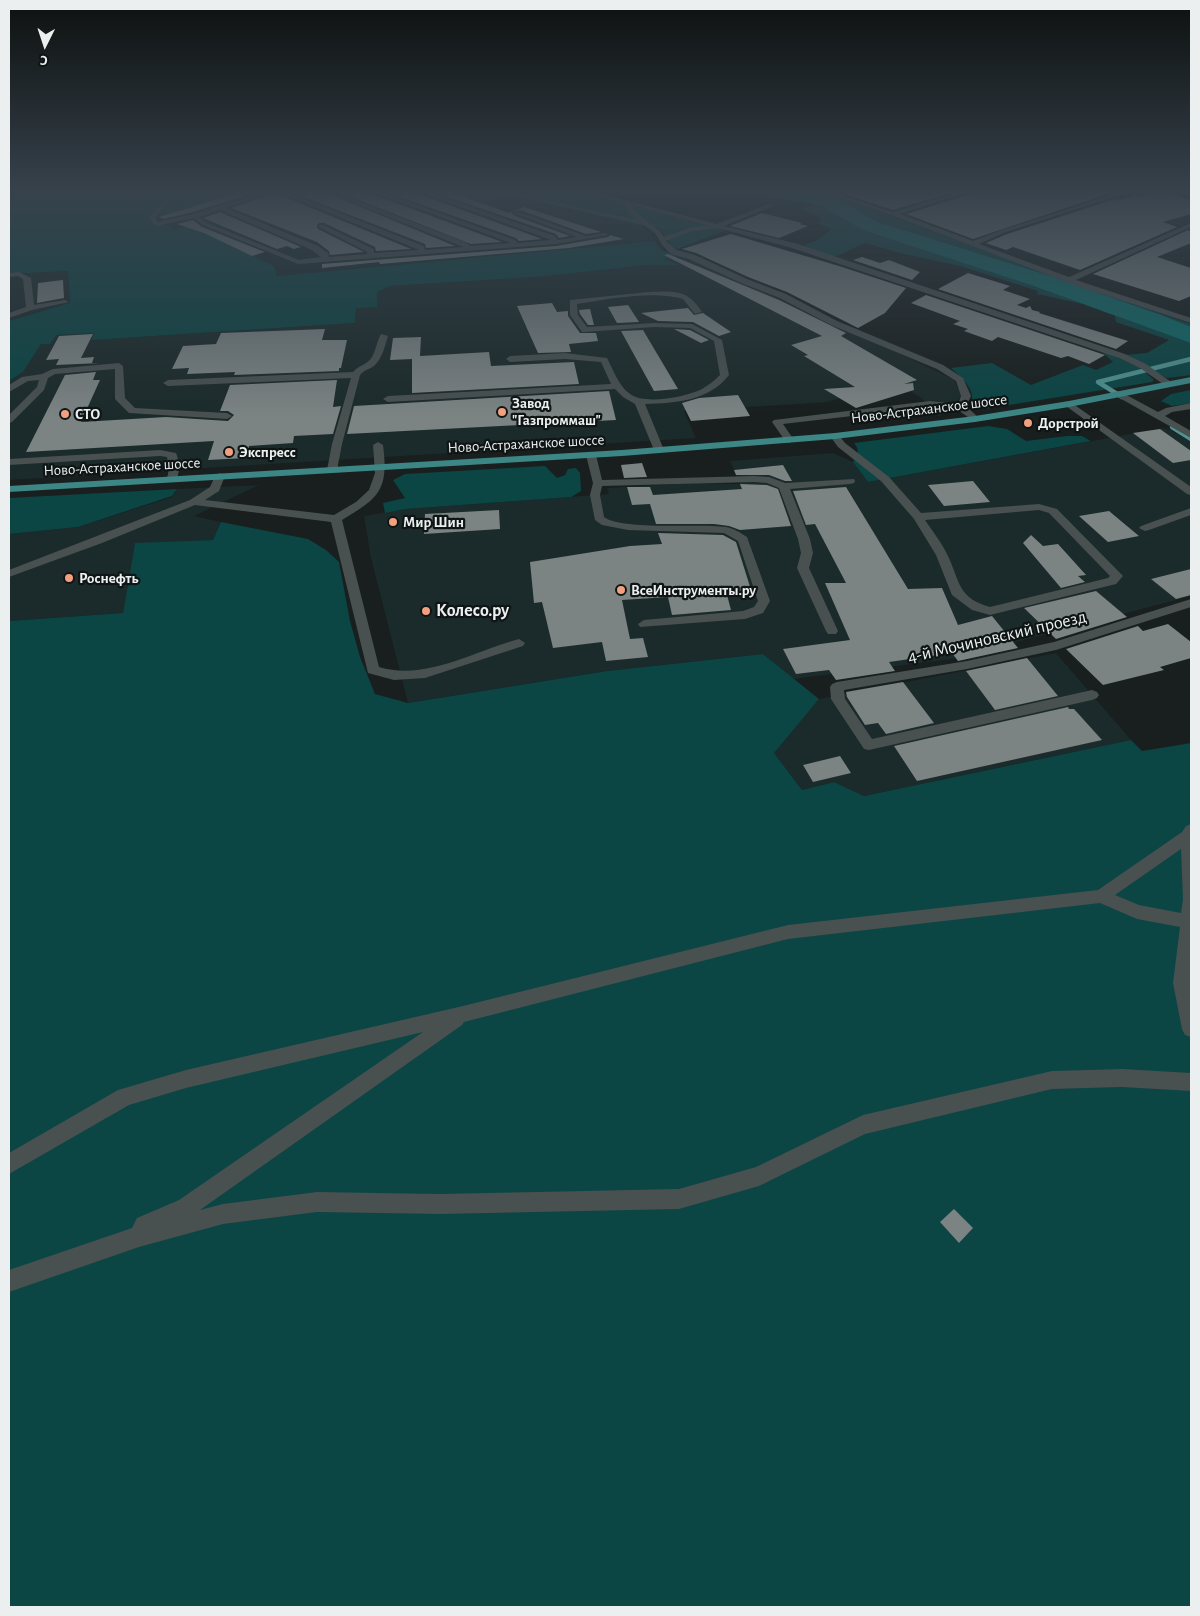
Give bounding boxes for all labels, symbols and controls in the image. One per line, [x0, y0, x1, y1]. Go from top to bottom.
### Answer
north arrow [20, 20, 70, 70]
text: С [40, 53, 48, 67]
street label: Ново-Астраханское шоссе [850, 390, 1008, 428]
place label: Завод "Газпроммаш" [512, 394, 601, 429]
place label: СТО [75, 405, 100, 423]
marker: Завод "Газпроммаш" [496, 406, 508, 418]
marker: СТО [59, 408, 71, 420]
place label: Дорстрой [1038, 414, 1099, 432]
marker: Дорстрой [1022, 417, 1034, 429]
street label: Ново-Астраханское шоссе [447, 431, 605, 457]
place label: Экспресс [239, 443, 296, 461]
marker: Экспресс [223, 446, 235, 458]
street label: Ново-Астраханское шоссе [43, 454, 201, 480]
place label: Мир Шин [403, 513, 464, 531]
marker: Мир Шин [387, 516, 399, 528]
place label: Роснефть [79, 569, 138, 587]
marker: Роснефть [63, 572, 75, 584]
place label: ВсеИнструменты.ру [631, 581, 756, 599]
marker: ВсеИнструменты.ру [615, 584, 627, 596]
place label: Колесо.ру [436, 600, 509, 622]
marker: Колесо.ру [420, 605, 432, 617]
street label: 4-й Мочиновский проезд [906, 606, 1088, 668]

